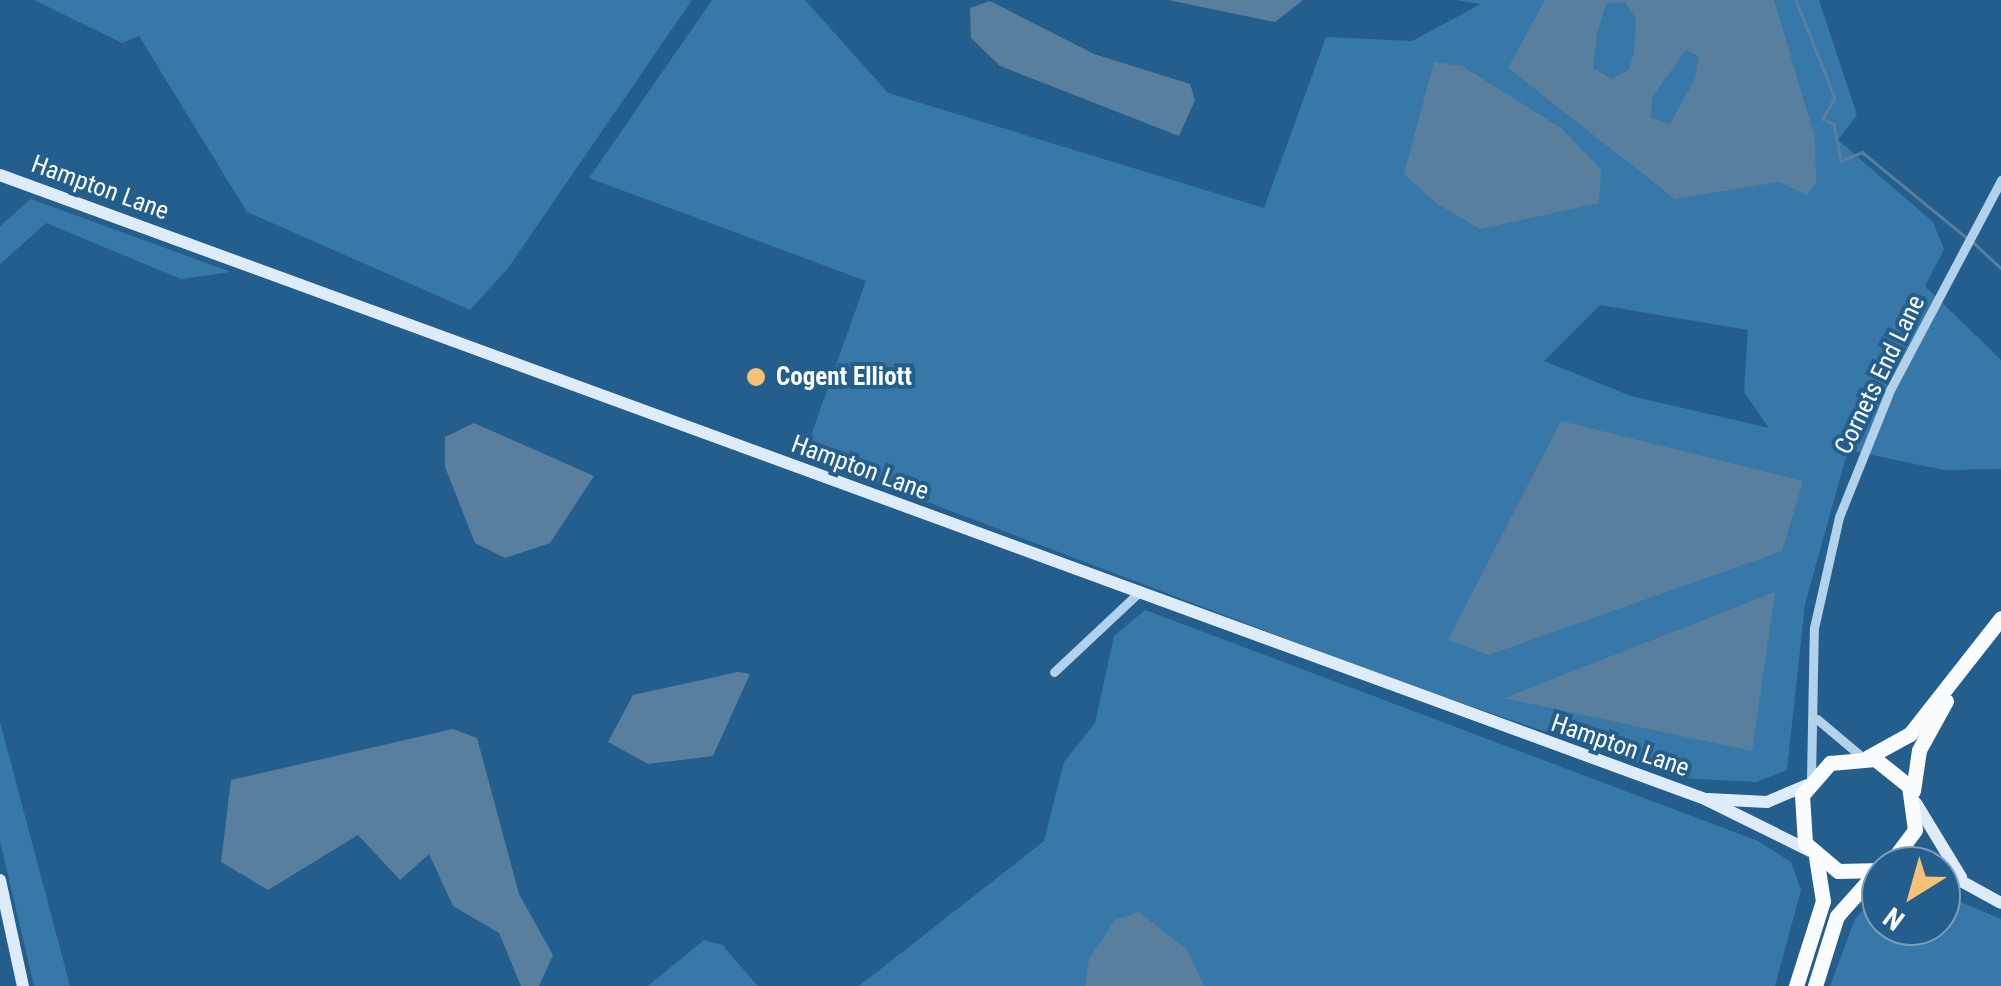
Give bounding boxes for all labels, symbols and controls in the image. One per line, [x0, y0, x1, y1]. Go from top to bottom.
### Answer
street label: Hampton Lane [27, 149, 173, 227]
street label: Cornets End Lane [1829, 291, 1931, 459]
place label: Cogent Elliott [776, 362, 912, 392]
marker: Cogent Elliott [745, 366, 767, 388]
street label: Hampton Lane [787, 429, 933, 507]
street label: Hampton Lane [1547, 708, 1693, 784]
north arrow [1861, 846, 1961, 946]
text: N [1877, 900, 1911, 937]

